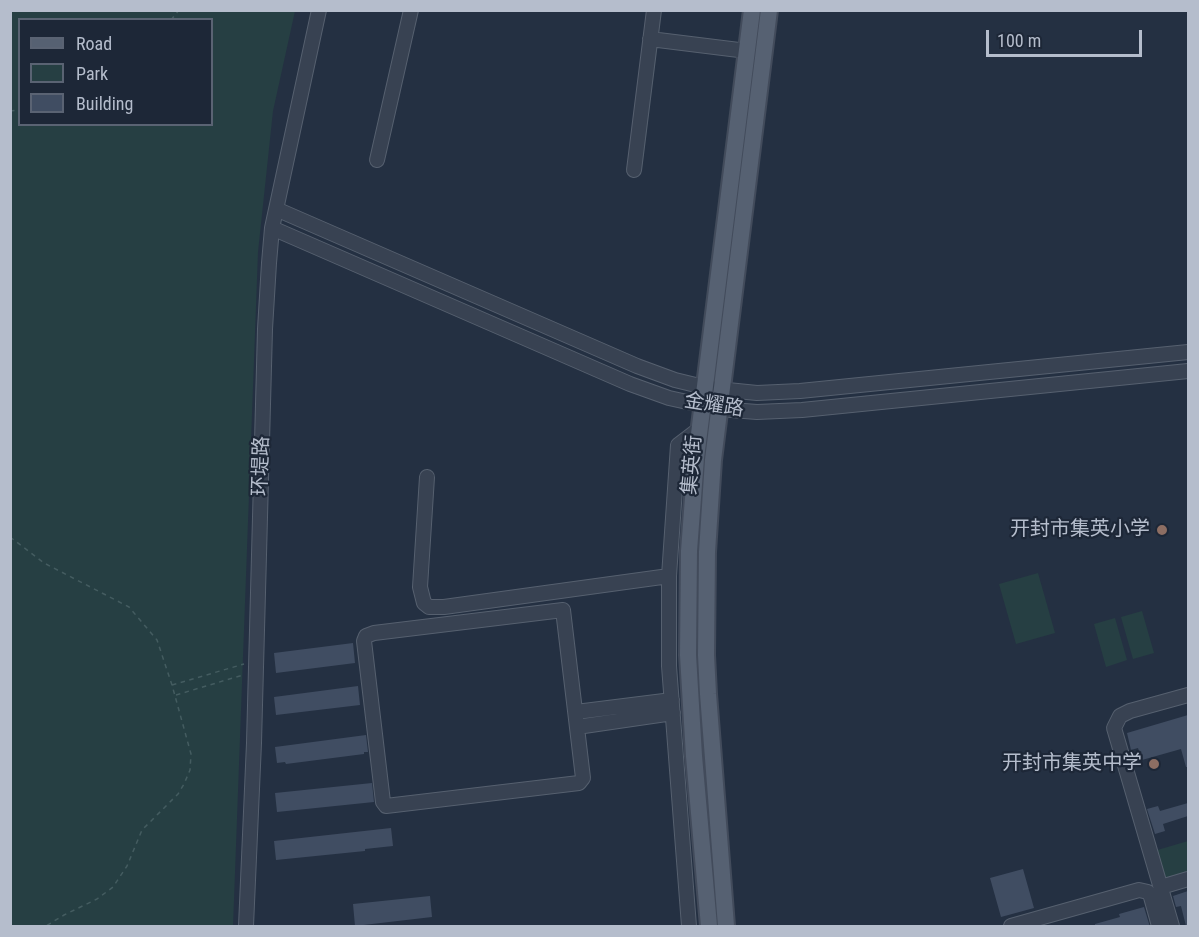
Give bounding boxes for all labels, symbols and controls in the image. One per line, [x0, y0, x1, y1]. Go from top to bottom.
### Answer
legend [18, 18, 213, 126]
scale bar [989, 18, 1145, 56]
text: 100 m [997, 30, 1041, 51]
text: Road [76, 33, 112, 54]
text: Park [76, 63, 108, 84]
text: Building [76, 93, 133, 114]
street label: 金耀路 [682, 389, 746, 423]
street label: 集英街 [678, 434, 708, 496]
street label: 环堤路 [249, 436, 275, 496]
place label: 开封市集英小学 [1010, 518, 1150, 542]
marker: 开封市集英小学 [1155, 523, 1169, 537]
place label: 开封市集英中学 [1002, 752, 1142, 776]
marker: 开封市集英中学 [1147, 757, 1161, 771]

